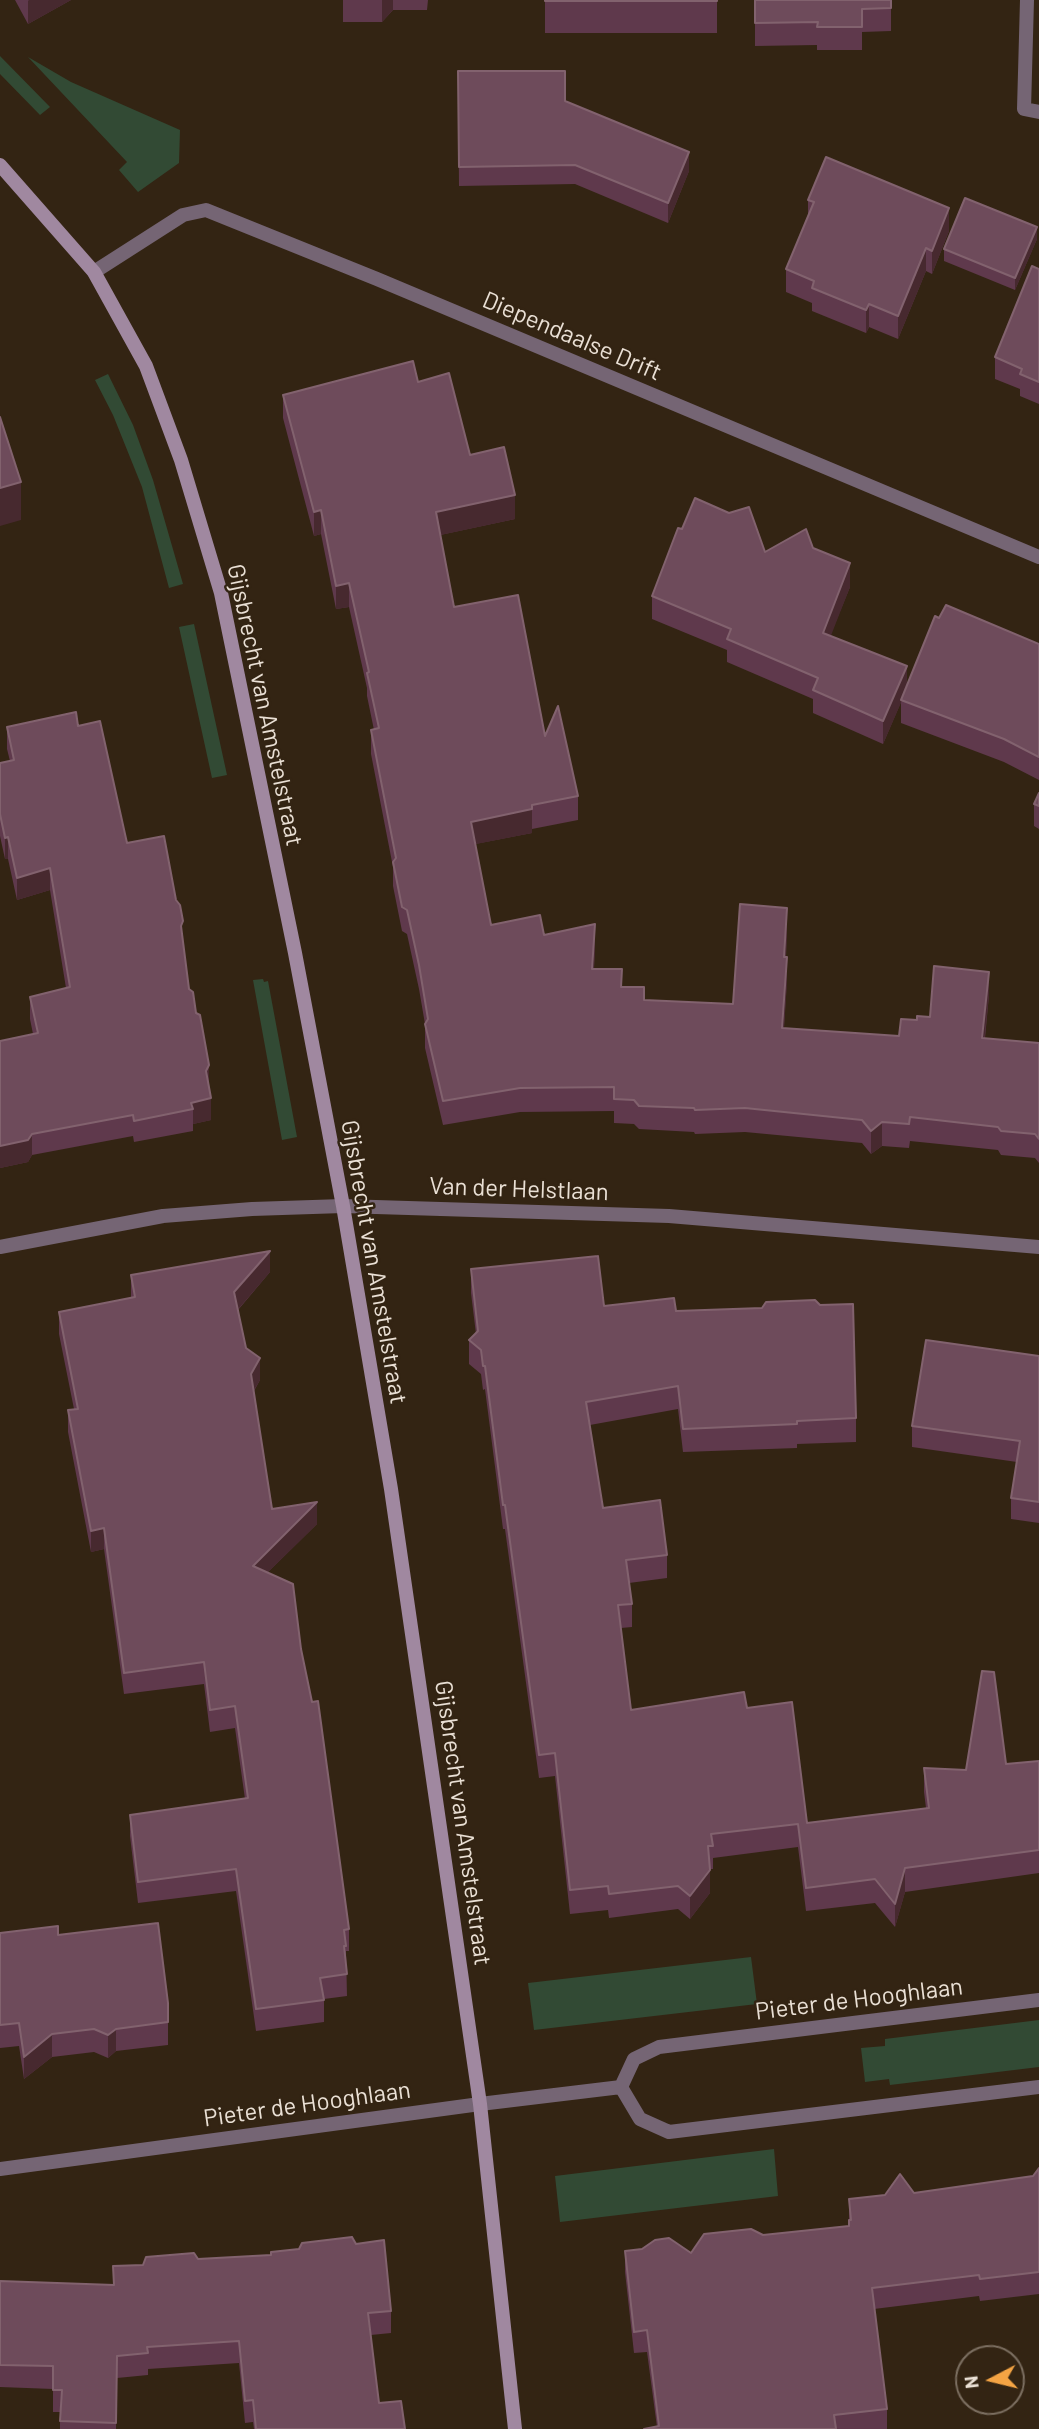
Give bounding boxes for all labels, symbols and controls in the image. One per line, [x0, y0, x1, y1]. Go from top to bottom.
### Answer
street label: Diependaalse Drift [478, 285, 666, 387]
street label: Gijsbrecht van Amstelstraat [221, 561, 309, 849]
street label: Gijsbrecht van Amstelstraat [335, 1118, 413, 1406]
street label: Van der Helstlaan [429, 1171, 609, 1207]
street label: Gijsbrecht van Amstelstraat [429, 1679, 497, 1967]
street label: Pieter de Hooghlaan [754, 1972, 964, 2026]
street label: Pieter de Hooghlaan [202, 2075, 412, 2133]
north arrow [955, 2345, 1025, 2415]
text: N [958, 2375, 983, 2390]

